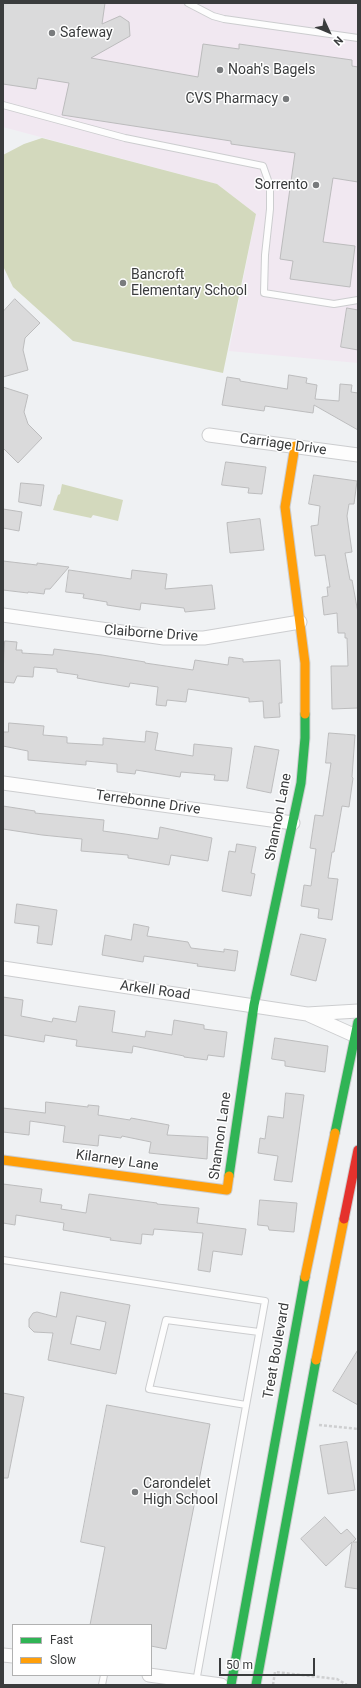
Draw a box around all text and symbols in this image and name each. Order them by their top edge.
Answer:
north arrow [309,12,349,52]
place label: Safeway [60,25,113,41]
marker: Safeway [47,28,57,38]
text: N [331,33,345,48]
place label: Noah's Bagels [228,62,315,78]
marker: Noah's Bagels [215,65,225,75]
place label: CVS Pharmacy [185,91,278,107]
marker: CVS Pharmacy [281,94,291,104]
place label: Sorrento [255,177,308,193]
marker: Sorrento [311,180,321,190]
place label: Bancroft Elementary School [131,267,247,300]
marker: Bancroft Elementary School [118,278,128,288]
street label: Carriage Drive [239,431,327,459]
street label: Claiborne Drive [103,622,199,646]
street label: Shannon Lane [262,772,296,862]
street label: Terrebonne Drive [95,787,201,819]
street label: Arkell Road [119,978,191,1004]
street label: Shannon Lane [207,1091,235,1181]
street label: Kilarney Lane [75,1147,159,1175]
street label: Treat Boulevard [260,1302,294,1400]
place label: Carondelet High School [143,1476,218,1508]
marker: Carondelet High School [130,1487,140,1497]
legend [12,1624,152,1676]
text: Fast [50,1633,73,1647]
scale bar [221,1650,317,1676]
text: Slow [50,1653,76,1667]
text: 50 m [226,1658,253,1672]

